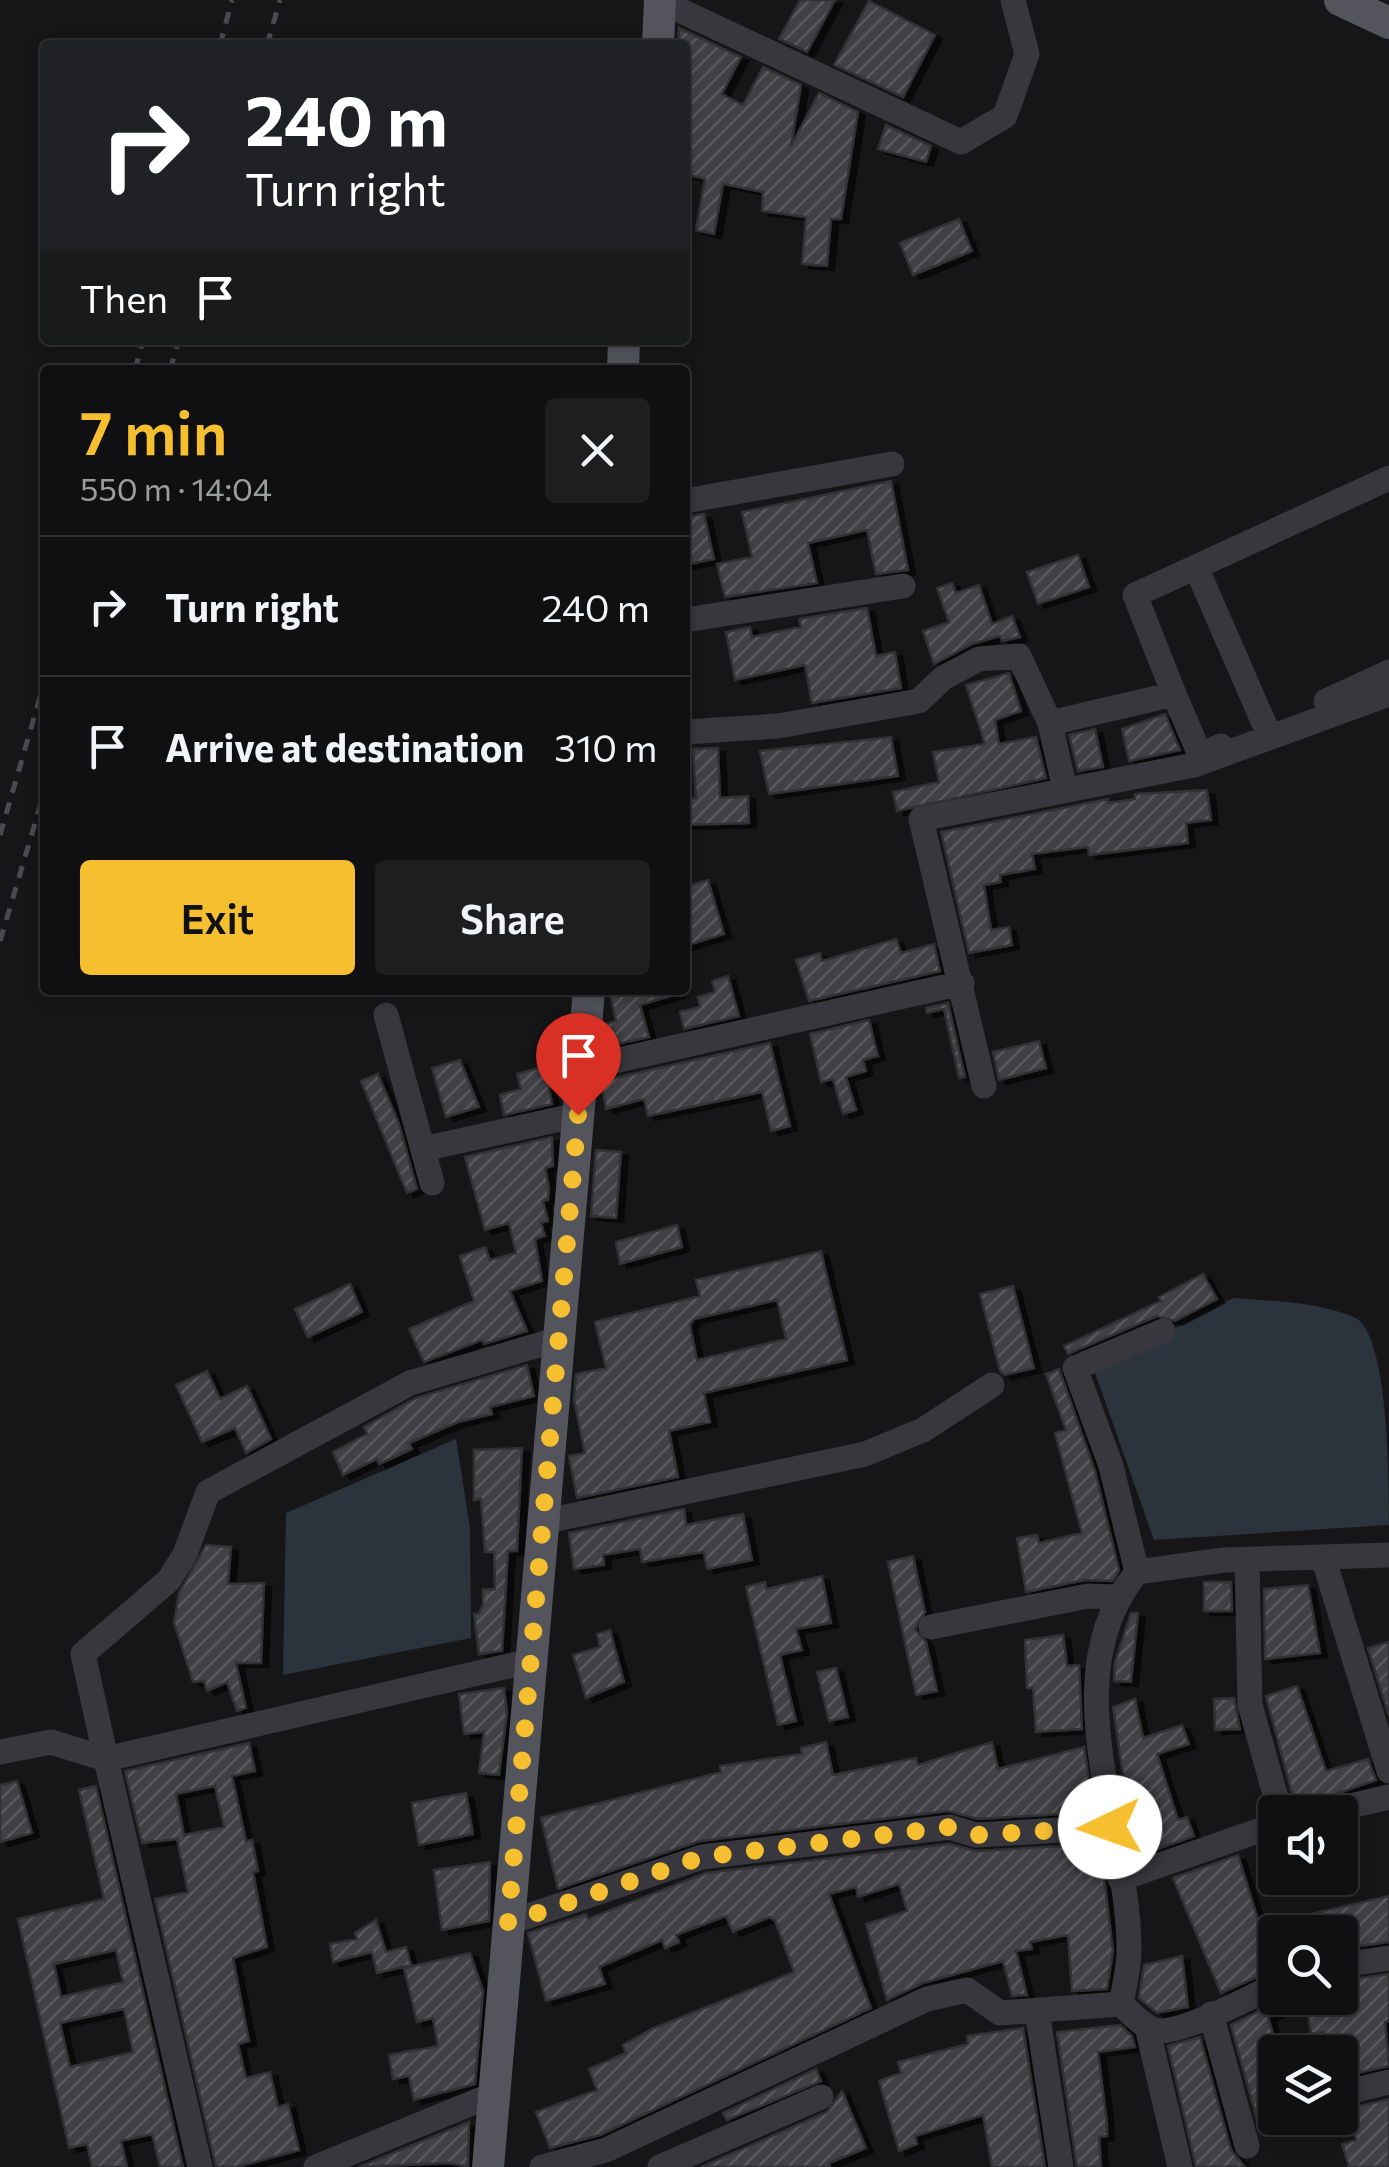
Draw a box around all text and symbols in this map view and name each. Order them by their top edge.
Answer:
text: 240 m [245,75,448,160]
icon: right [80,80,210,210]
text: Turn right [245,160,446,215]
icon: arrive [188,270,243,325]
text: Then [80,274,168,321]
text: 7 min [80,394,227,467]
button: close [545,398,650,503]
text: 550 m · 14:04 [80,468,272,508]
icon: right [80,579,135,634]
text: Turn right [165,583,339,630]
text: 240 m [542,583,650,630]
icon: arrive [80,719,135,774]
text: Arrive at destination [165,723,524,770]
text: 310 m [554,723,658,770]
button: Exit [80,860,355,975]
button: Share [375,860,650,975]
pin [536,1013,621,1116]
icon: arrive [551,1028,606,1083]
position arrow [1058,1775,1162,1879]
map controls [1258,1795,1358,2135]
button: sound [1258,1795,1358,1895]
button: search [1258,1915,1358,2015]
button: layers [1258,2035,1358,2135]

